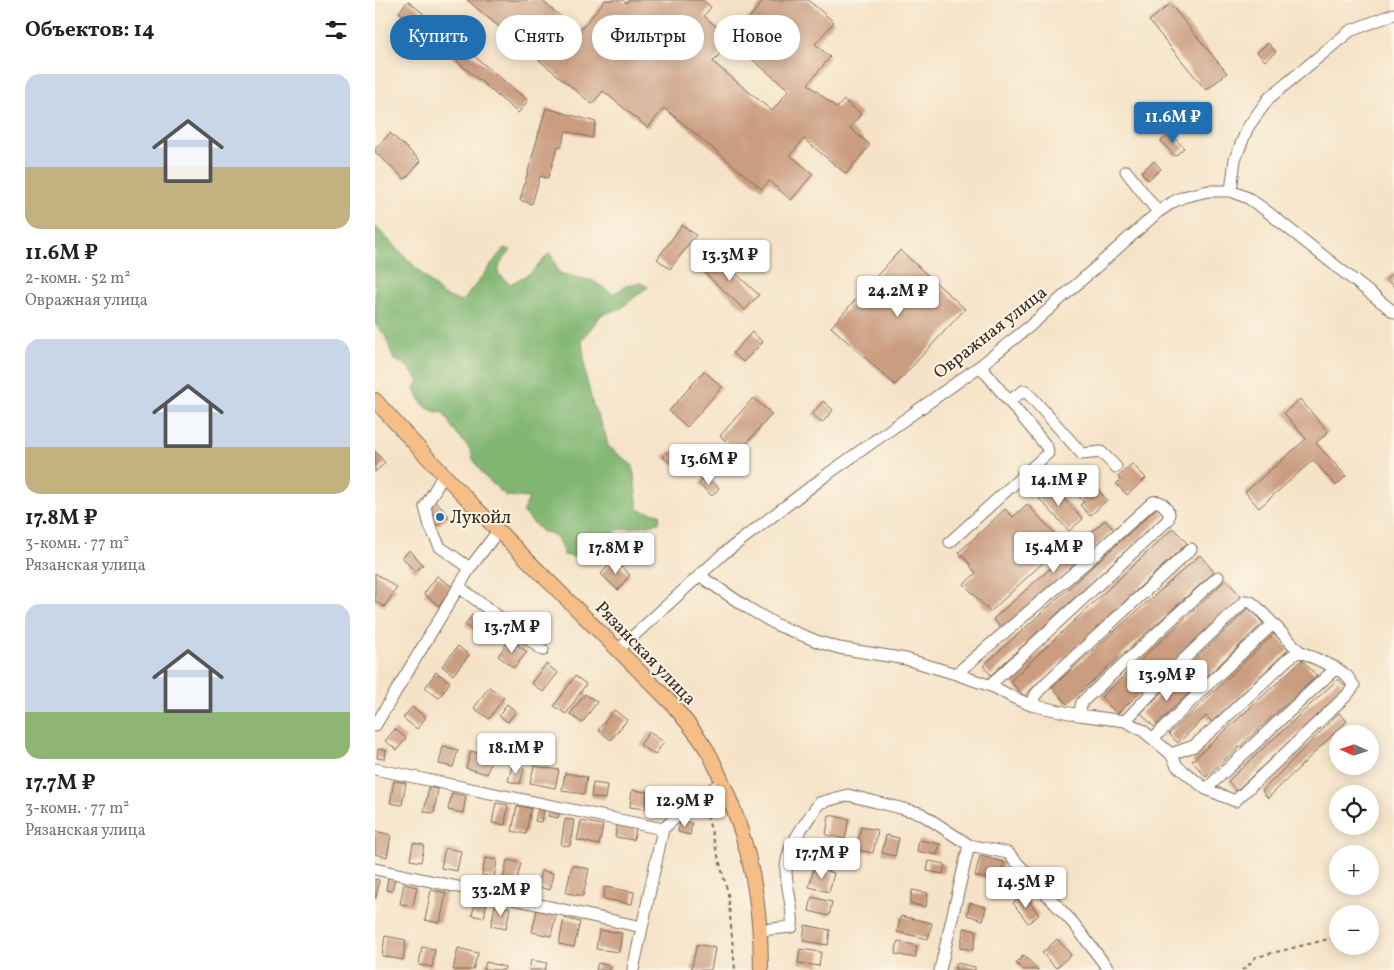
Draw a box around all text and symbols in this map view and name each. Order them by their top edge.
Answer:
chip: Купить [390,15,486,60]
chip: Снять [496,15,582,60]
chip: Фильтры [592,15,704,60]
chip: Новое [714,15,800,60]
text: Объектов: 14 [25,16,155,45]
icon: filters [322,16,350,44]
pin: 11.6M ₽ [1127,102,1219,144]
icon: home [143,106,233,196]
text: 11.6M ₽ [1145,107,1201,129]
text: 11.6M ₽ [25,239,98,268]
pin: 13.3M ₽ [684,240,776,282]
text: 13.3M ₽ [702,245,758,267]
text: 2-комн. · 52 m² [25,268,130,290]
pin: 24.2M ₽ [852,276,944,318]
text: 24.2M ₽ [868,281,928,303]
street label: Овражная улица [929,281,1053,386]
text: Овражная улица [25,290,148,312]
icon: home [143,371,233,461]
pin: 13.6M ₽ [663,444,755,486]
text: 13.6M ₽ [680,449,738,471]
pin: 14.1M ₽ [1013,464,1105,507]
text: 14.1M ₽ [1031,470,1087,492]
text: 17.8M ₽ [25,504,98,533]
place label: Лукойл [450,506,511,531]
marker: Лукойл [434,511,446,523]
pin: 17.8M ₽ [570,532,662,575]
pin: 15.4M ₽ [1008,532,1100,574]
text: 3-комн. · 77 m² [25,533,129,555]
text: 15.4M ₽ [1025,537,1083,559]
text: 17.8M ₽ [588,538,644,560]
text: Рязанская улица [25,555,146,577]
street label: Рязанская улица [589,597,701,712]
pin: 13.7M ₽ [466,612,558,654]
text: 13.7M ₽ [484,617,540,639]
icon: home [143,636,233,726]
pin: 13.9M ₽ [1121,660,1213,702]
text: 13.9M ₽ [1138,665,1196,687]
north arrow [1329,725,1379,775]
map controls [1329,725,1379,955]
pin: 18.1M ₽ [470,732,562,775]
text: 18.1M ₽ [488,738,544,760]
text: 17.7M ₽ [25,769,96,798]
button: locate [1329,785,1379,835]
pin: 12.9M ₽ [639,786,731,828]
text: 12.9M ₽ [656,791,714,813]
text: 3-комн. · 77 m² [25,798,129,820]
text: Рязанская улица [25,820,146,842]
pin: 17.7M ₽ [776,838,868,880]
text: 17.7M ₽ [795,843,849,865]
button: + [1329,845,1379,895]
pin: 14.5M ₽ [980,866,1072,909]
text: 14.5M ₽ [997,872,1055,894]
pin: 33.2M ₽ [455,874,547,917]
text: 33.2M ₽ [472,880,530,902]
button: − [1329,905,1379,955]

